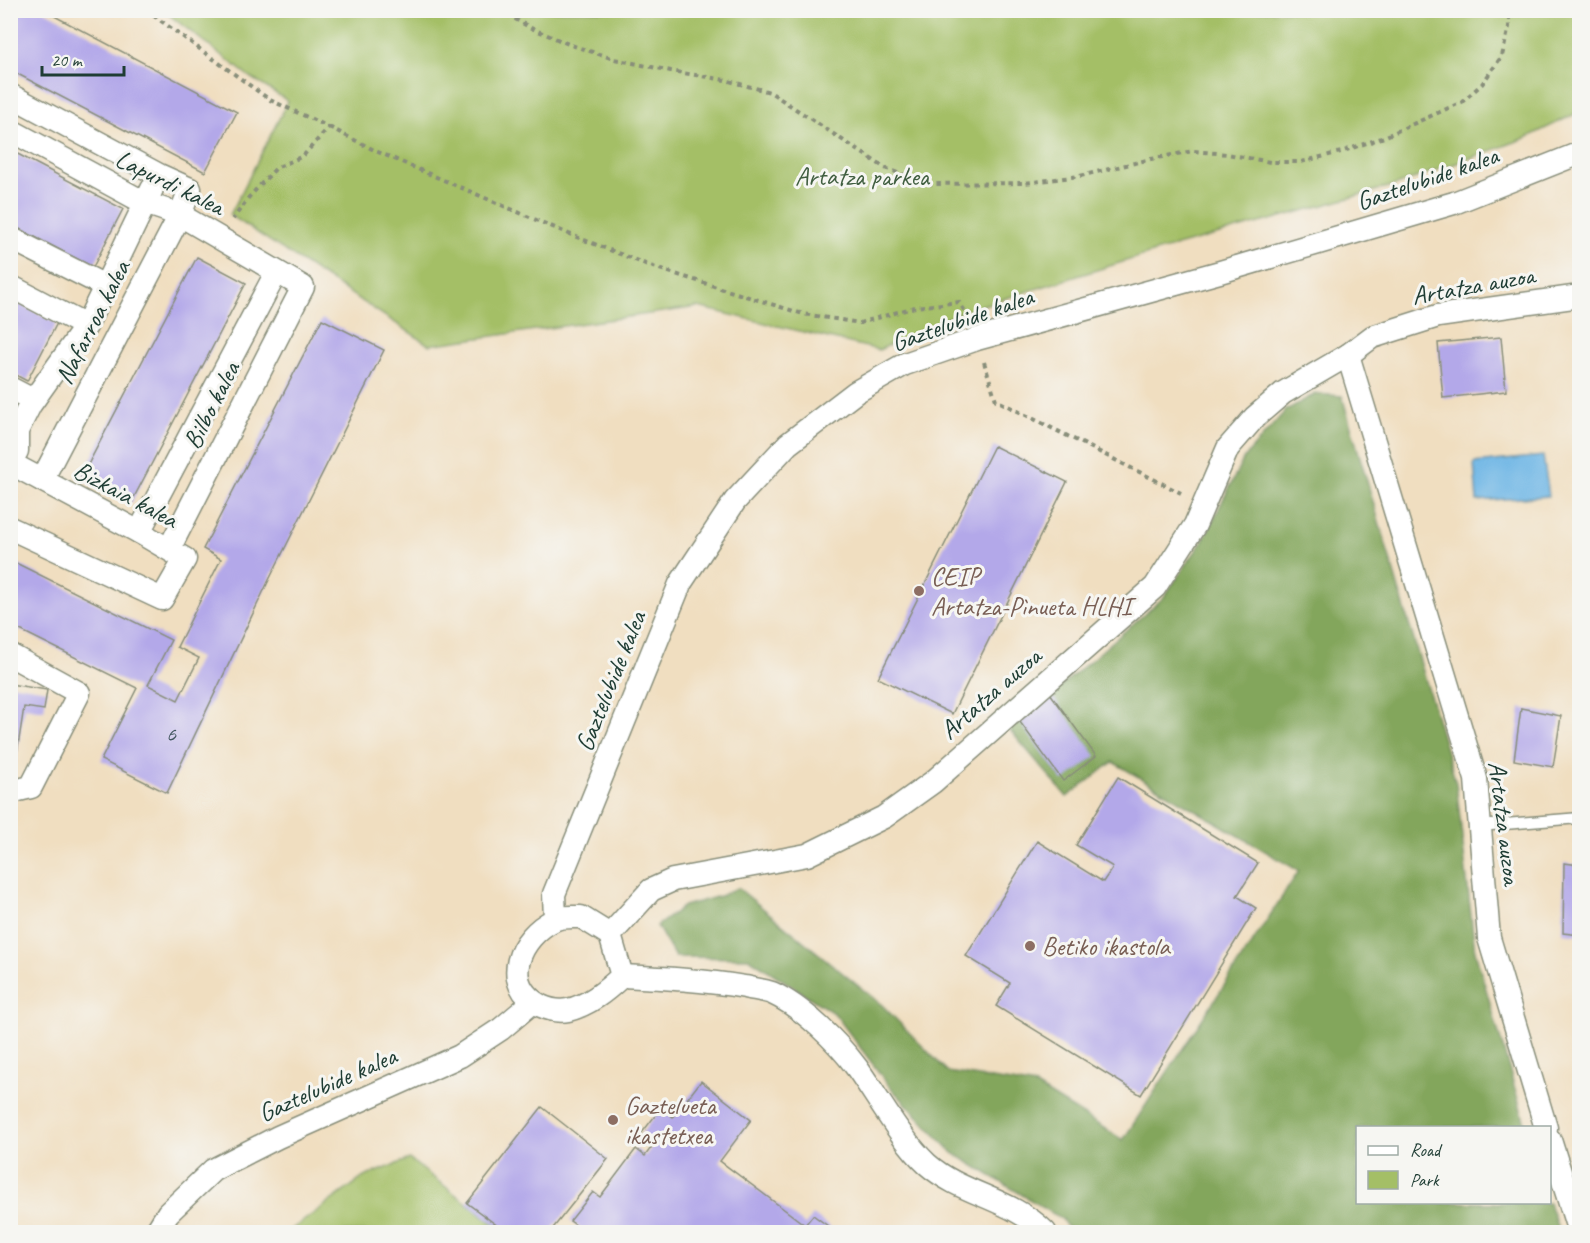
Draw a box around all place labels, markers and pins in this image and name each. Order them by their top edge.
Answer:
place label: CEIP Artatza-Pìnueta HLHI [931,560,1137,623]
marker: CEIP Artatza-Pìnueta HLHI [912,584,926,598]
place label: Betiko ikastola [1042,930,1171,963]
marker: Betiko ikastola [1023,939,1037,953]
place label: Gaztelueta ikastetxea [625,1089,717,1152]
marker: Gaztelueta ikastetxea [606,1113,620,1127]

